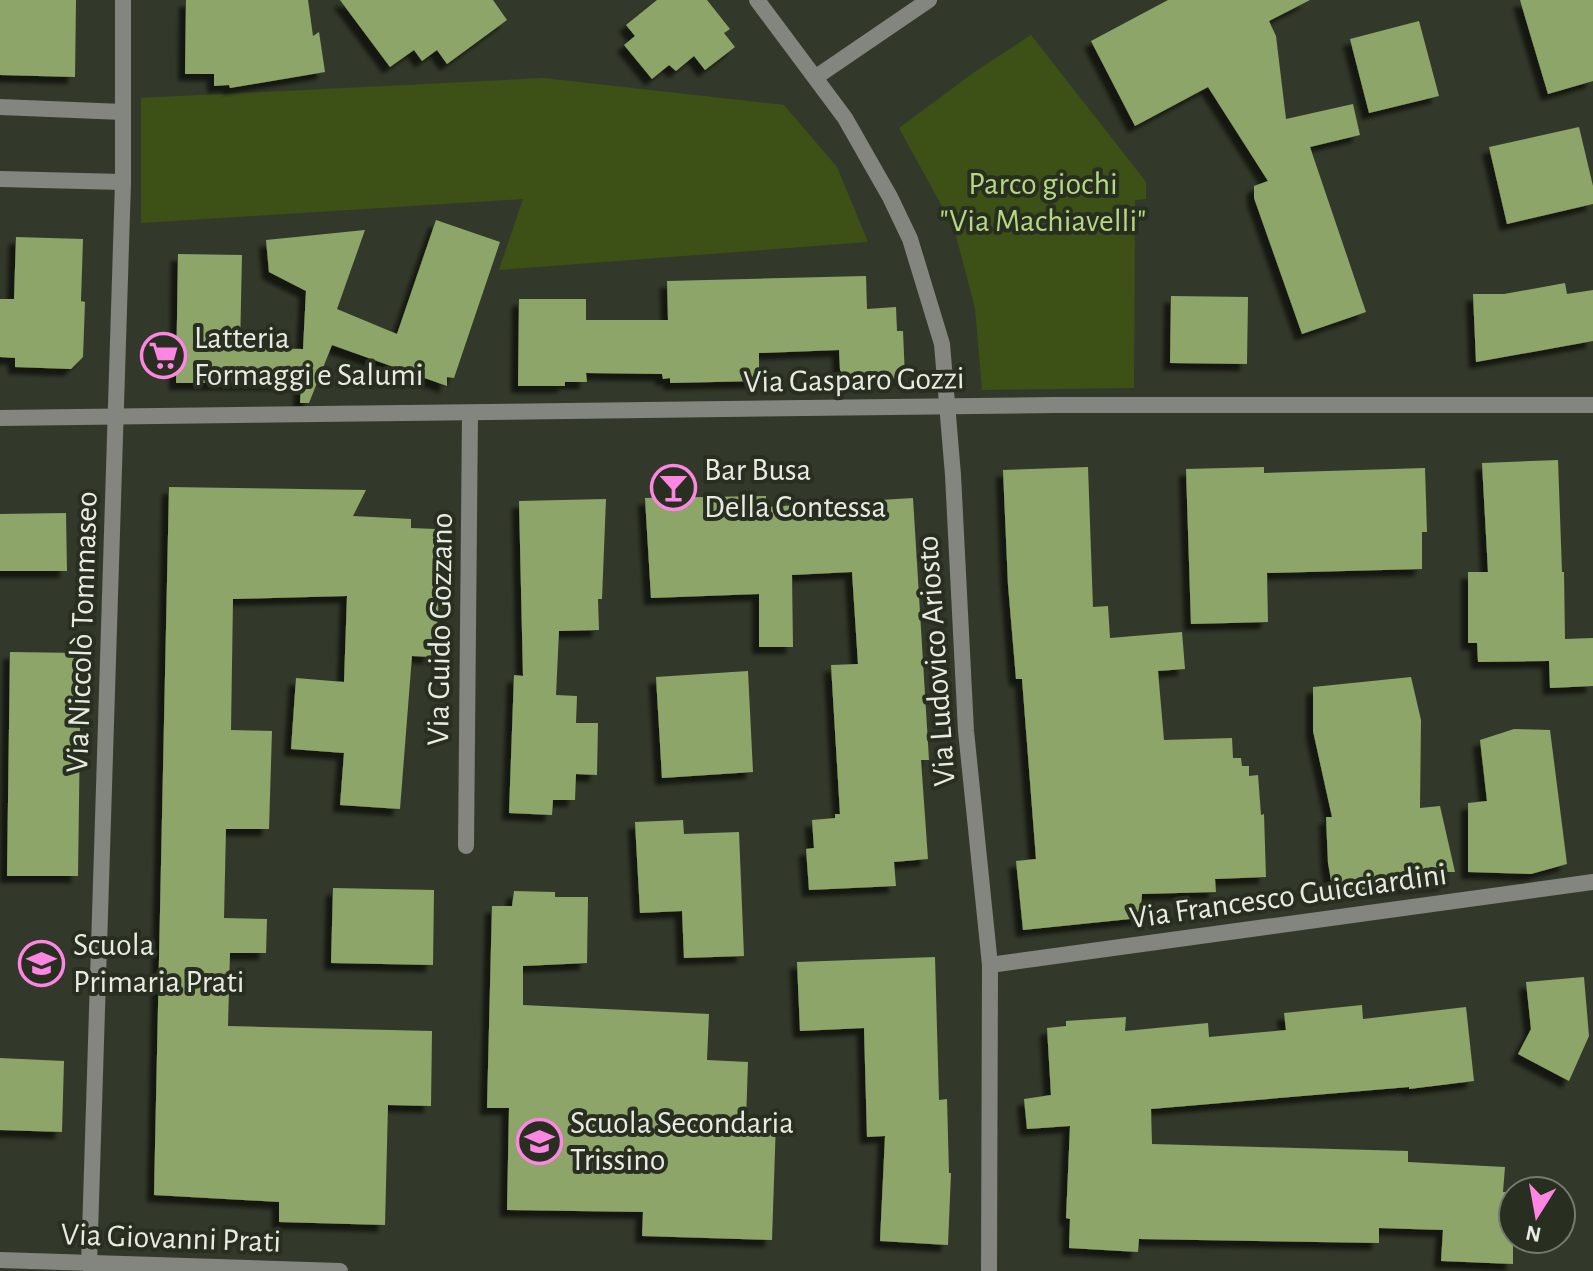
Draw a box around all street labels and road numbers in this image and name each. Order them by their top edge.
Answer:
street label: Via Gasparo Gozzi [743,362,965,398]
street label: Via Niccolò Tommaseo [61,491,103,773]
street label: Via Guido Gozzano [422,512,458,746]
street label: Via Ludovico Ariosto [911,535,961,787]
street label: Via Francesco Guicciardini [1127,858,1449,934]
street label: Via Giovanni Prati [60,1218,282,1258]

